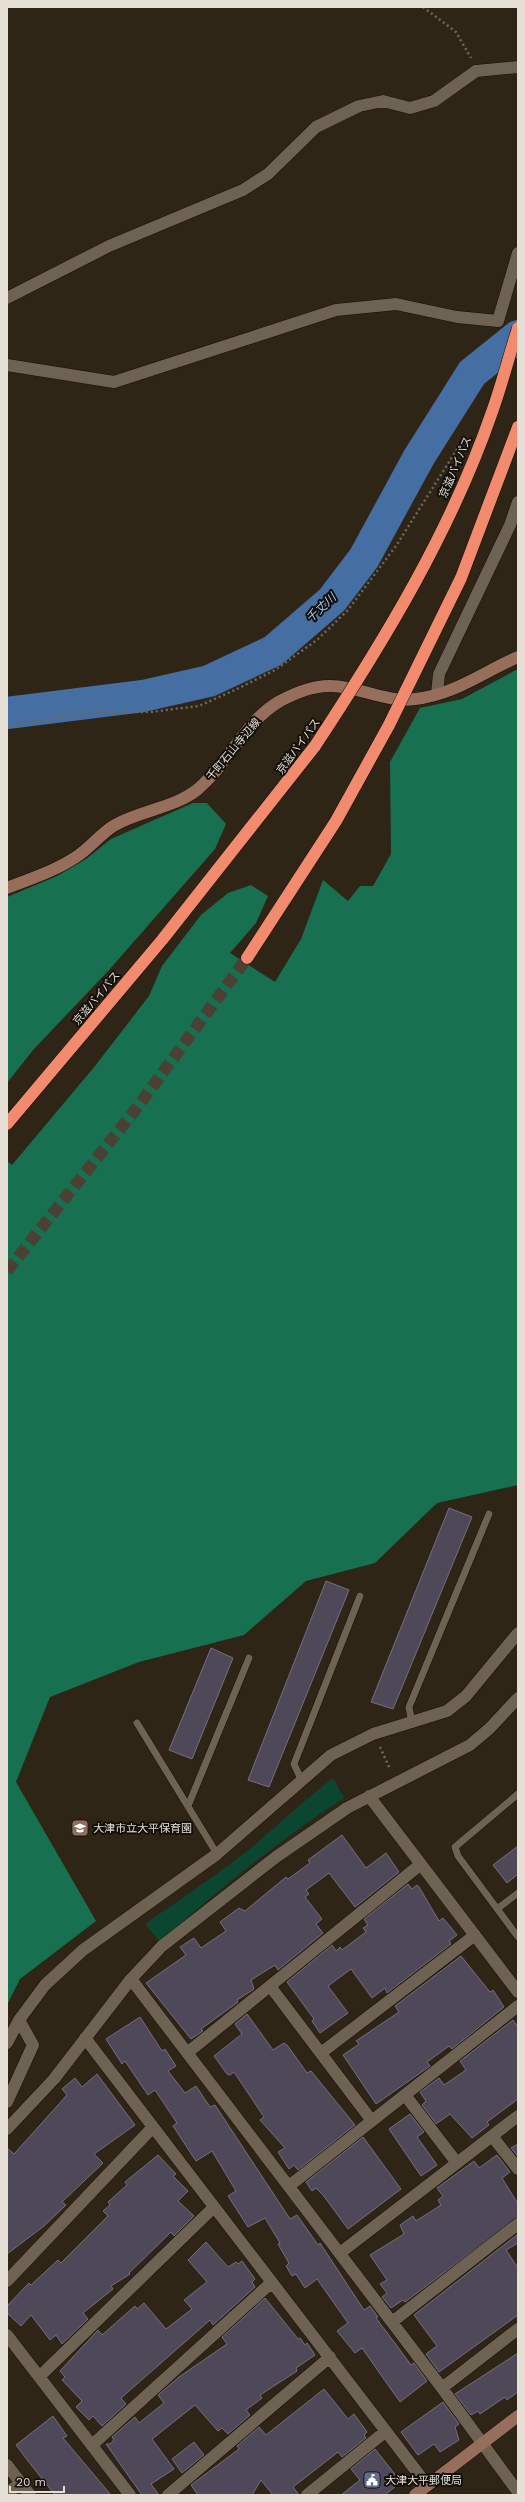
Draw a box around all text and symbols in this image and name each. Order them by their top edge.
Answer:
street label: 京滋バイパス [437,434,474,500]
water label: 千丈川 [303,589,340,625]
street label: 千町石山寺辺線 [204,716,263,783]
street label: 京滋バイパス [274,716,323,777]
street label: 京滋バイパス [70,969,123,1028]
school or university icon: 大津市立大平保育園 [70,1818,90,1838]
place label: 大津市立大平保育園 [93,1822,192,1835]
scale bar [10,2468,64,2494]
public building icon: 大津大平郵便局 [362,2470,382,2490]
place label: 大津大平郵便局 [385,2474,462,2487]
text: 20 m [16,2475,46,2489]

